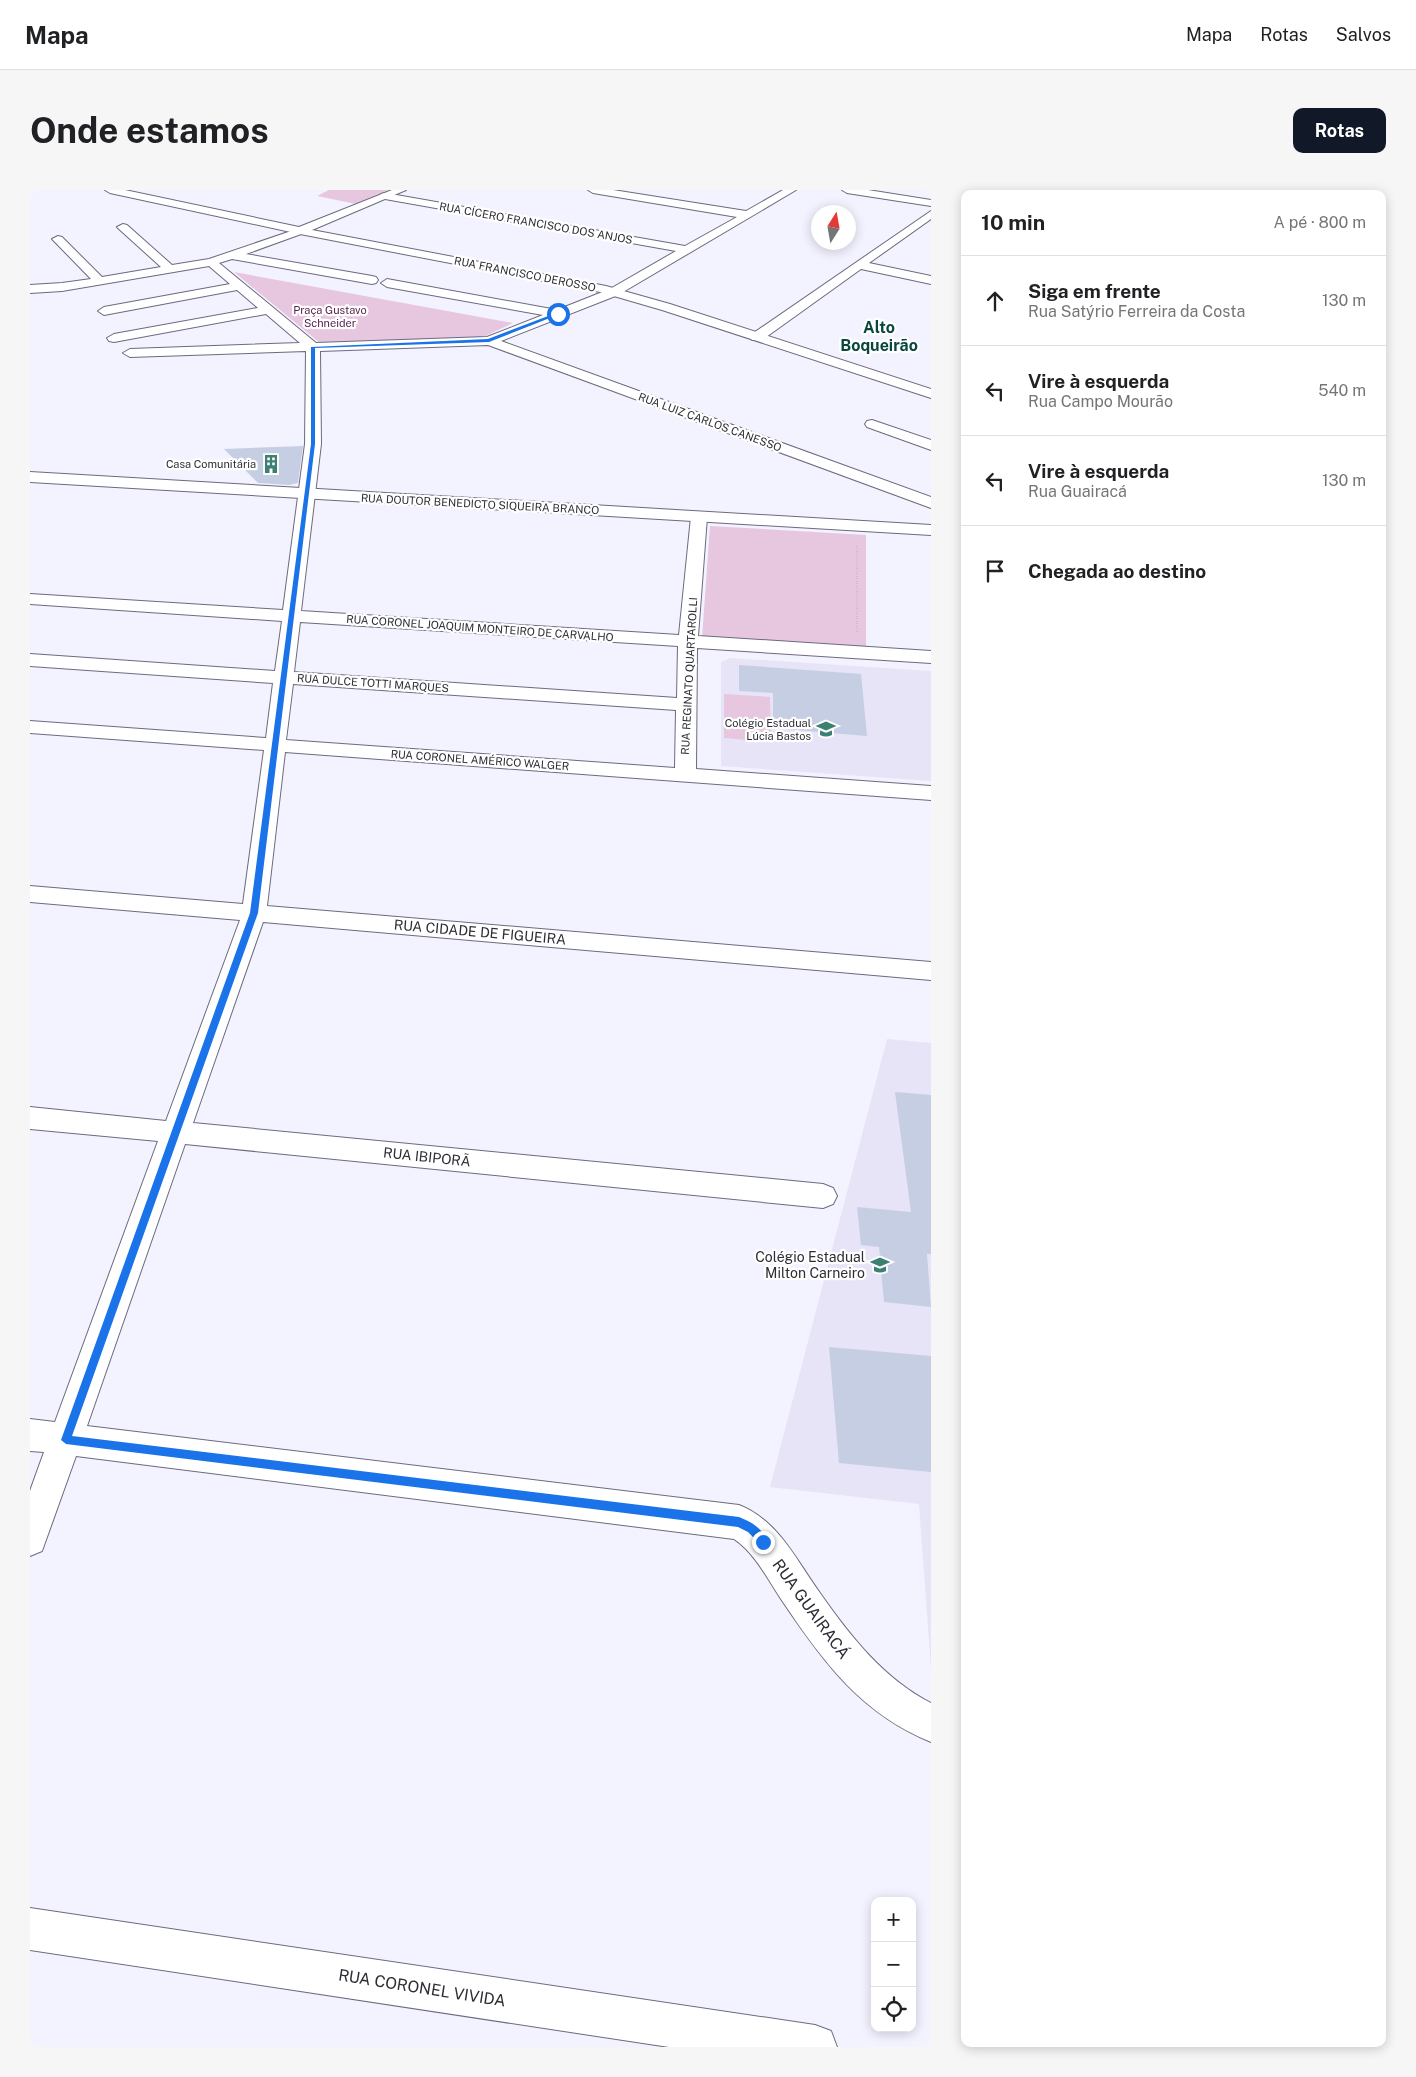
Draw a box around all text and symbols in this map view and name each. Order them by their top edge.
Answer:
text: Mapa [25,21,89,49]
text: Mapa [1186,24,1232,45]
text: Rotas [1260,24,1308,45]
text: Salvos [1336,24,1391,45]
button: Rotas [1293,108,1386,153]
text: Onde estamos [30,110,269,151]
street label: RUA CÍCERO FRANCISCO DOS ANJOS [438,199,634,246]
north arrow [811,205,856,250]
text: 10 min [981,210,1045,235]
text: A pé · 800 m [1273,213,1366,232]
street label: RUA FRANCISCO DEROSSO [453,254,597,294]
text: Siga em frente [1028,280,1161,302]
icon: ahead [981,287,1009,315]
text: 130 m [1322,291,1366,310]
text: Rua Satýrio Ferreira da Costa [1028,302,1245,321]
route start [547,303,570,326]
park label: Praça Gustavo Schneider [293,304,367,329]
district label: Alto Boqueirão [840,318,918,355]
text: Vire à esquerda [1028,370,1169,392]
icon: left [981,377,1009,405]
text: 540 m [1318,381,1366,400]
street label: RUA LUIZ CARLOS CANESSO [637,390,783,454]
text: Rua Campo Mourão [1028,392,1173,411]
building icon: Casa Comunitária [260,453,282,475]
place label: Casa Comunitária [166,458,256,470]
text: Vire à esquerda [1028,460,1169,482]
icon: left [981,467,1009,495]
text: 130 m [1322,471,1366,490]
text: Rua Guairacá [1028,482,1127,501]
street label: RUA DOUTOR BENEDICTO SIQUEIRA BRANCO [361,492,599,516]
icon: arrive [981,557,1009,585]
text: Chegada ao destino [1028,560,1206,582]
street label: RUA REGINATO QUARTAROLLI [679,597,699,755]
street label: RUA CORONEL JOAQUIM MONTEIRO DE CARVALHO [346,613,614,643]
street label: RUA DULCE TOTTI MARQUES [297,672,449,694]
place label: Colégio Estadual Lúcia Bastos [725,717,811,742]
school or university icon: Colégio Estadual Lúcia Bastos [815,718,837,740]
street label: RUA CORONEL AMÉRICO WALGER [390,747,570,772]
street label: RUA CIDADE DE FIGUEIRA [393,916,567,948]
street label: RUA IBIPORÃ [382,1143,472,1170]
place label: Colégio Estadual Milton Carneiro [755,1249,865,1281]
school or university icon: Colégio Estadual Milton Carneiro [869,1254,891,1276]
route end [752,1531,775,1554]
street label: RUA GUAIRACÁ [768,1555,854,1663]
map controls [871,1897,916,2032]
button: + [871,1897,916,1942]
button: − [871,1942,916,1987]
street label: RUA CORONEL VIVIDA [337,1965,507,2011]
button: locate [871,1987,916,2032]

